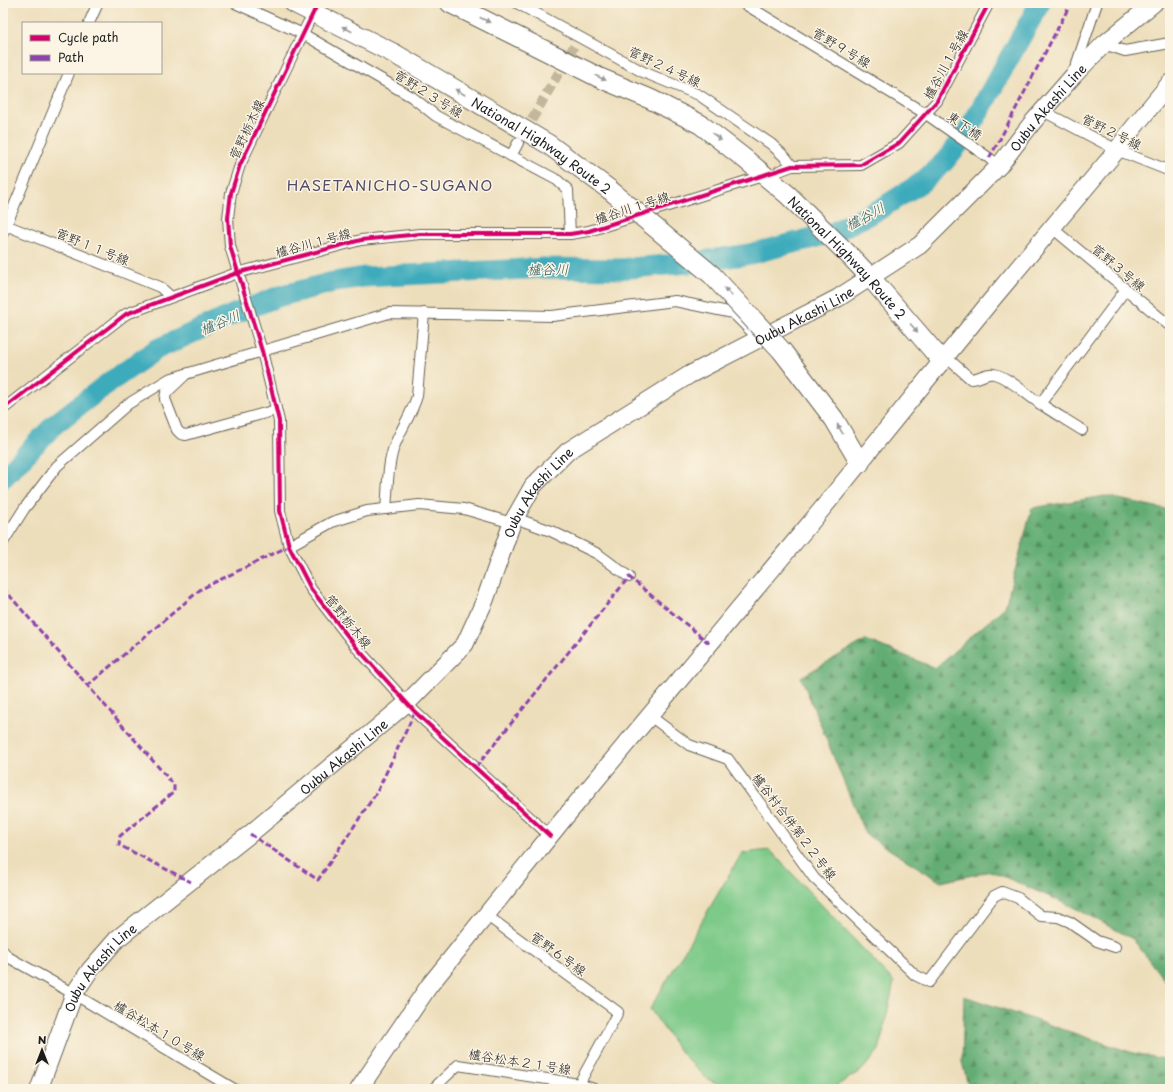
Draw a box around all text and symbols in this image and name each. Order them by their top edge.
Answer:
one-way arrow [479,17,491,24]
legend [22,22,162,74]
street label: 菅野９号線 [809,22,876,72]
street label: 櫨谷川１号線 [918,24,973,103]
one-way arrow [341,26,352,32]
text: Cycle path [58,28,119,46]
street label: 菅野２４号線 [626,41,705,92]
text: Path [58,48,84,66]
street label: Oubu Akashi Line [1004,59,1090,155]
street label: 菅野２３号線 [391,64,468,122]
one-way arrow [596,75,607,81]
one-way arrow [454,88,466,95]
street label: National Highway Route 2 [469,92,616,198]
street label: 菅野栃木線 [224,95,269,162]
street label: 東下橋 [944,106,986,144]
street label: 菅野２号線 [1079,108,1146,154]
one-way arrow [711,133,722,141]
district label: HASETANICHO-SUGANO [287,173,493,196]
street label: 櫨谷川１号線 [592,186,673,228]
street label: National Highway Route 2 [784,191,911,323]
water label: 櫨谷川 [842,197,888,235]
street label: 櫨谷川１号線 [273,222,354,261]
street label: 菅野１１号線 [53,223,134,270]
street label: 菅野３号線 [1088,239,1151,296]
water label: 櫨谷川 [527,258,569,280]
street label: Oubu Akashi Line [751,281,857,349]
one-way arrow [724,287,733,296]
water label: 櫨谷川 [197,304,243,340]
one-way arrow [910,323,919,333]
one-way arrow [837,423,844,435]
street label: Oubu Akashi Line [498,442,577,540]
street label: 菅野栃木線 [321,590,377,653]
street label: Oubu Akashi Line [295,714,391,799]
street label: 櫨谷村合併第２２号線 [748,768,842,884]
street label: Oubu Akashi Line [59,918,140,1014]
street label: 菅野６号線 [527,926,592,980]
street label: 櫨谷松本１０号線 [111,995,210,1065]
north arrow [22,1030,62,1070]
text: N [38,1031,47,1048]
street label: 櫨谷松本２１号線 [467,1043,574,1079]

